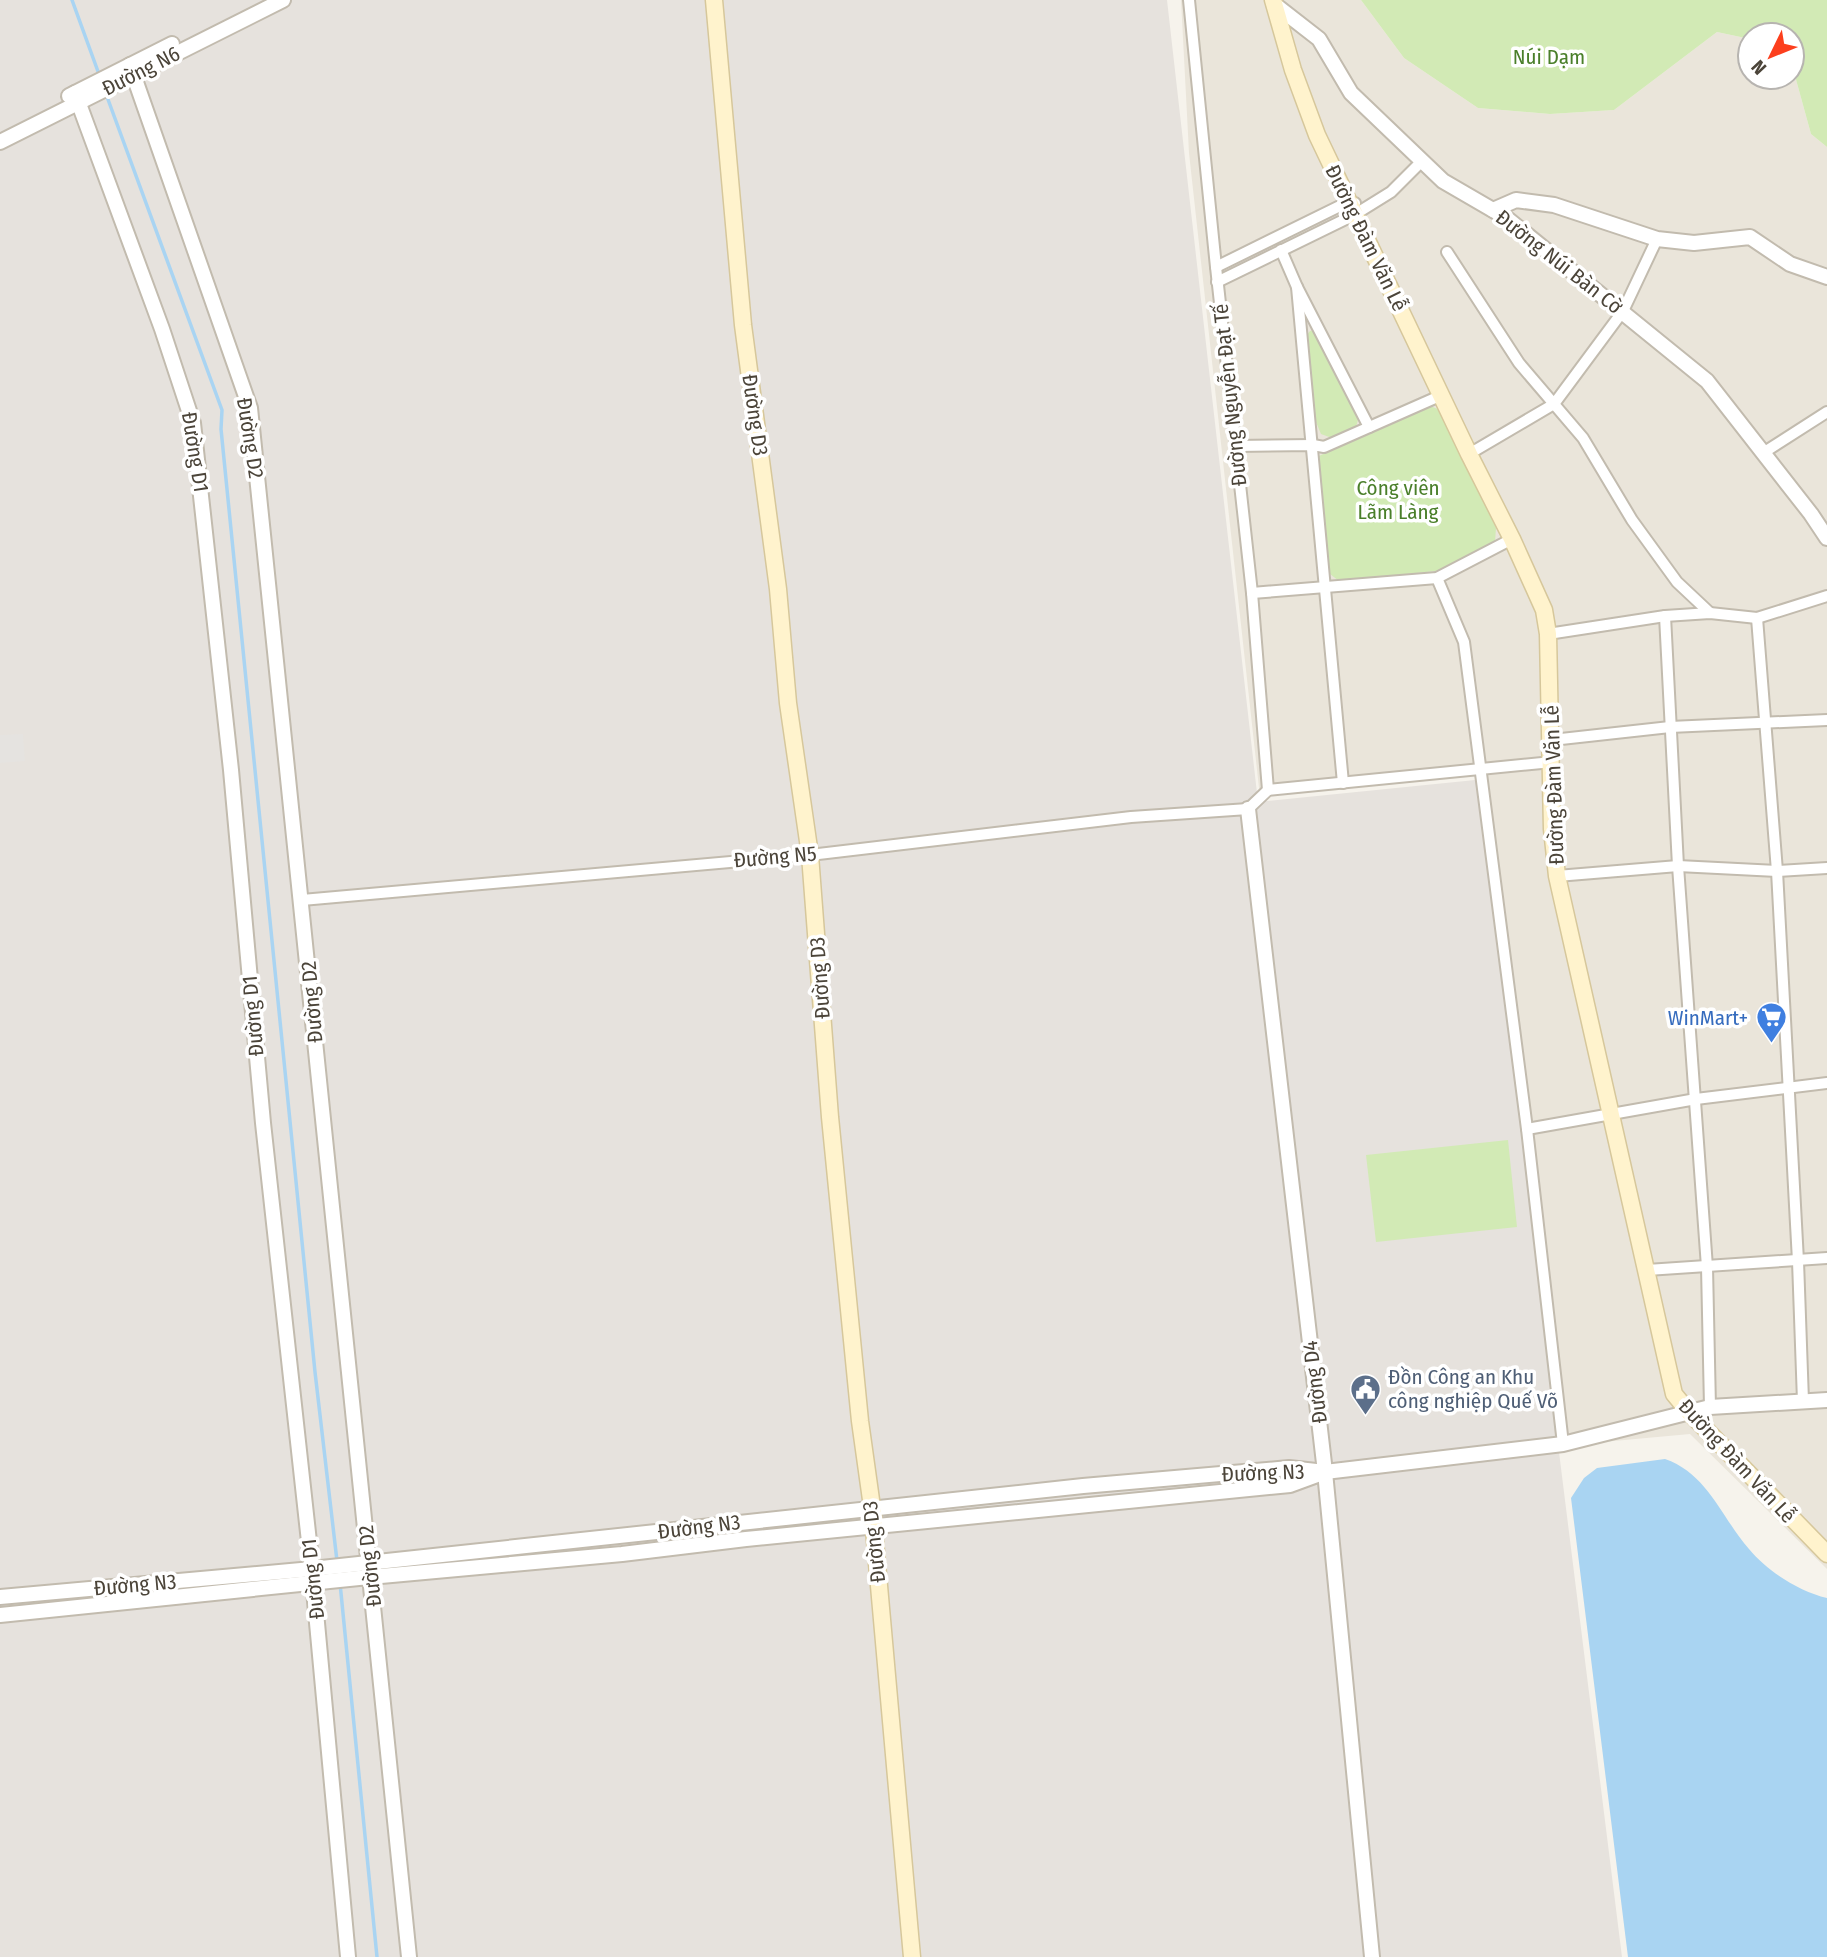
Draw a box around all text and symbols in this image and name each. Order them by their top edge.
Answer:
north arrow [1736,21,1806,91]
street label: Đường N6 [98,40,184,102]
park label: Núi Dạm [1513,44,1585,70]
text: N [1747,55,1771,79]
street label: Đường Đàm Văn Lễ [1319,160,1413,316]
street label: Đường Núi Bàn Cờ [1490,204,1628,320]
street label: Đường Nguyễn Đạt Tế [1207,302,1253,487]
street label: Đường D3 [736,373,774,457]
street label: Đường D2 [231,396,269,480]
street label: Đường D1 [176,410,214,494]
park label: Công viên Lãm Làng [1356,475,1440,525]
street label: Đường Đàm Văn Lễ [1538,705,1570,865]
street label: Đường N5 [732,840,818,874]
street label: Đường D3 [804,936,836,1020]
street label: Đường D2 [295,960,329,1044]
street label: Đường D1 [237,975,269,1057]
supermarket icon: WinMart+ [1754,1001,1788,1045]
place label: WinMart+ [1668,1005,1748,1031]
street label: Đường D4 [1297,1339,1333,1425]
place label: Đồn Công an Khu công nghiệp Quế Võ [1388,1364,1558,1414]
public building icon: Đồn Công an Khu công nghiệp Quế Võ [1348,1372,1382,1416]
street label: Đường Đàm Văn Lễ [1673,1394,1801,1528]
street label: Đường N3 [1221,1459,1305,1487]
street label: Đường D3 [857,1500,891,1584]
street label: Đường N3 [656,1509,742,1545]
street label: Đường D2 [353,1524,387,1608]
street label: Đường D1 [296,1537,330,1621]
street label: Đường N3 [92,1568,178,1602]

